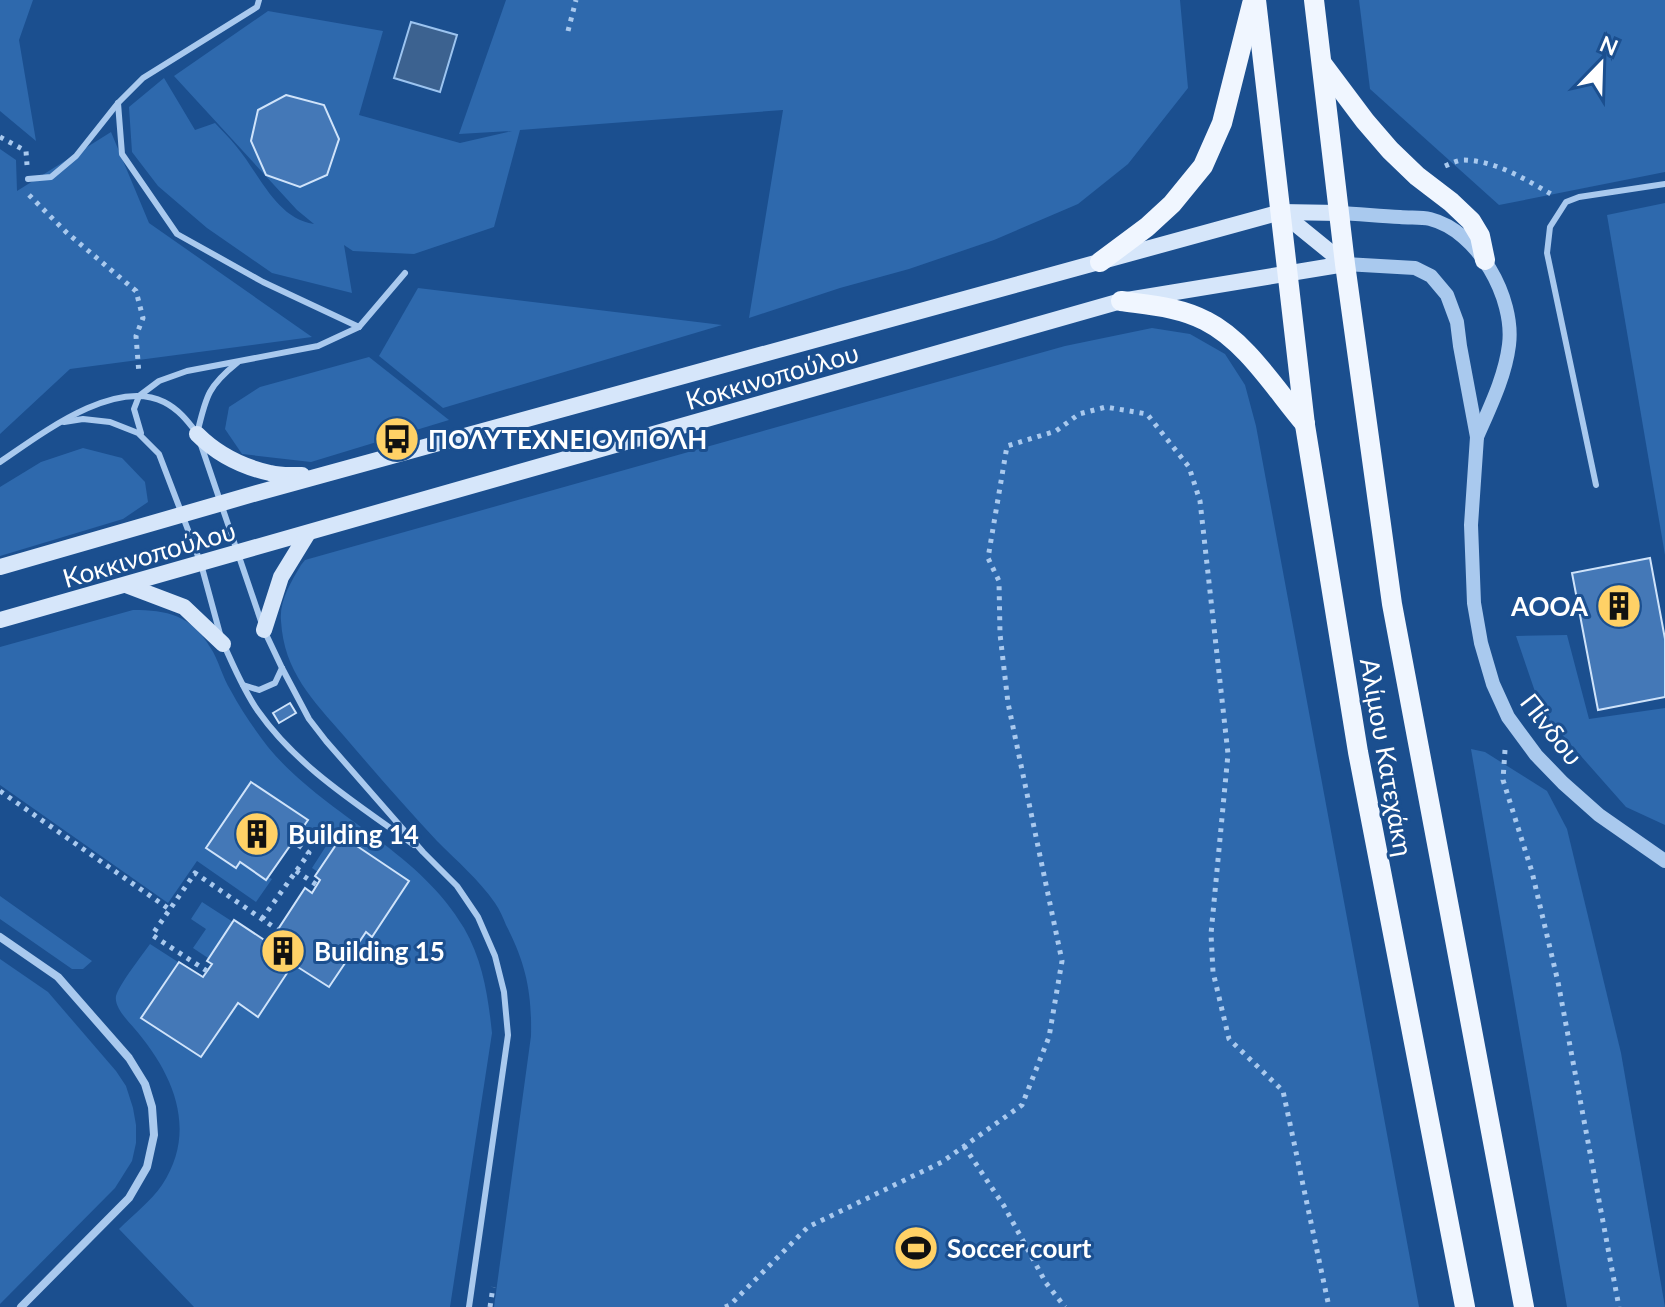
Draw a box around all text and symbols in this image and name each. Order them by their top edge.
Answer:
north arrow [1561,24,1641,104]
text: N [1596,29,1622,61]
street label: Κοκκινοπούλου [682,336,862,416]
bus stop icon: ΠΟΛΥΤΕΧΝΕΙΟΥΠΟΛΗ [373,415,421,463]
place label: ΠΟΛΥΤΕΧΝΕΙΟΥΠΟΛΗ [428,423,707,455]
street label: Κοκκινοπούλου [59,514,239,594]
building icon: ΑΟΟΑ [1595,582,1643,630]
place label: ΑΟΟΑ [1510,590,1589,622]
street label: Αλίμου Κατεχάκη [1354,655,1420,859]
street label: Πίνδου [1514,687,1590,771]
building icon: Building 14 [233,810,281,858]
place label: Building 14 [288,818,419,850]
building icon: Building 15 [259,927,307,975]
place label: Building 15 [314,935,445,967]
sports icon: Soccer court [892,1224,940,1272]
place label: Soccer court [947,1232,1092,1264]

